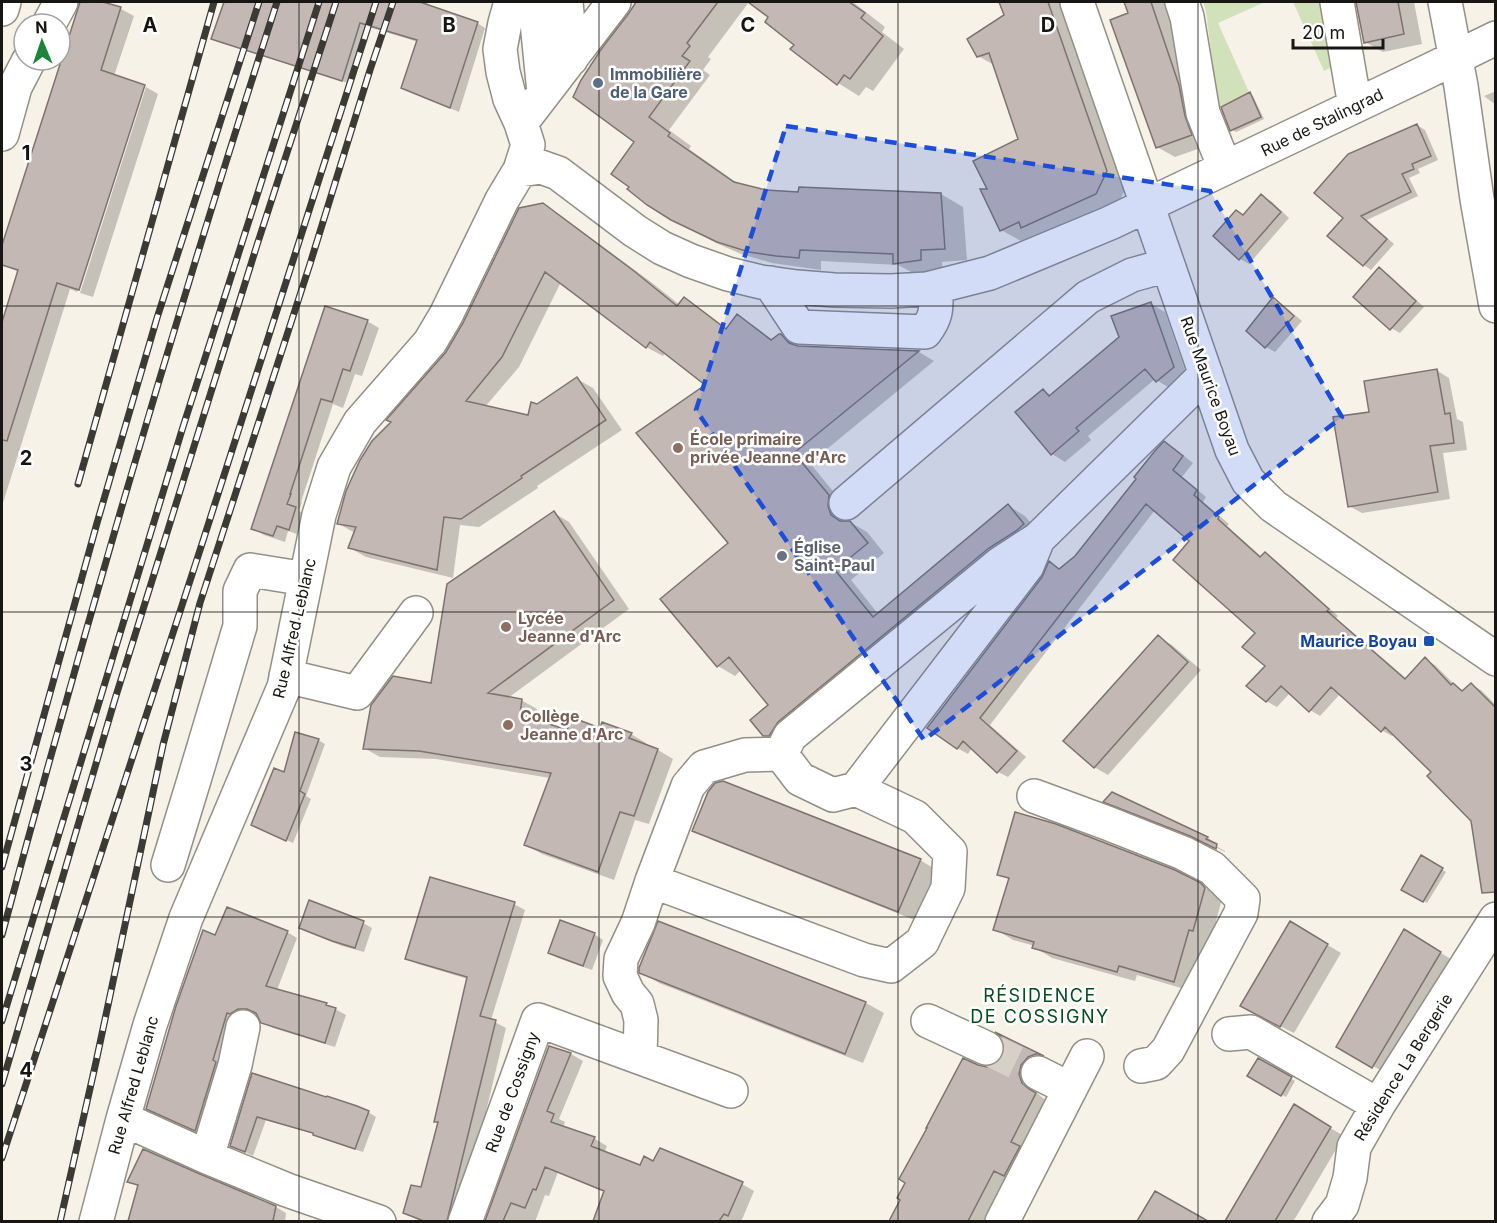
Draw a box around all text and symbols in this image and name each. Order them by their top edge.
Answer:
north arrow [12,12,72,72]
scale bar [1293,12,1383,50]
text: A [143,13,158,37]
text: B [442,13,456,37]
text: C [741,13,755,37]
text: D [1041,13,1055,37]
text: N [35,17,48,37]
text: 20 m [1302,22,1345,43]
place label: Immobilière de la Gare [610,64,702,102]
marker: Immobilière de la Gare [591,76,605,90]
street label: Rue de Stalingrad [1258,84,1386,160]
text: 1 [22,141,30,165]
street label: Rue Maurice Boyau [1177,314,1245,458]
place label: École primaire privée Jeanne d'Arc [690,429,847,467]
marker: École primaire privée Jeanne d'Arc [671,441,685,455]
text: 2 [20,446,32,470]
place label: Église Saint-Paul [794,537,875,575]
marker: Église Saint-Paul [775,549,789,563]
street label: Rue Alfred Leblanc [268,556,320,700]
place label: Lycée Jeanne d'Arc [518,608,621,646]
marker: Lycée Jeanne d'Arc [499,620,513,634]
place label: Maurice Boyau [1300,631,1417,651]
marker: Maurice Boyau [1422,634,1436,648]
place label: Collège Jeanne d'Arc [520,706,623,744]
marker: Collège Jeanne d'Arc [501,718,515,732]
text: 3 [20,752,32,776]
district label: RÉSIDENCE DE COSSIGNY [970,984,1110,1027]
street label: Résidence La Bergerie [1349,990,1457,1144]
street label: Rue Alfred Leblanc [104,1013,162,1157]
street label: Rue de Cossigny [481,1029,543,1155]
text: 4 [19,1058,33,1082]

